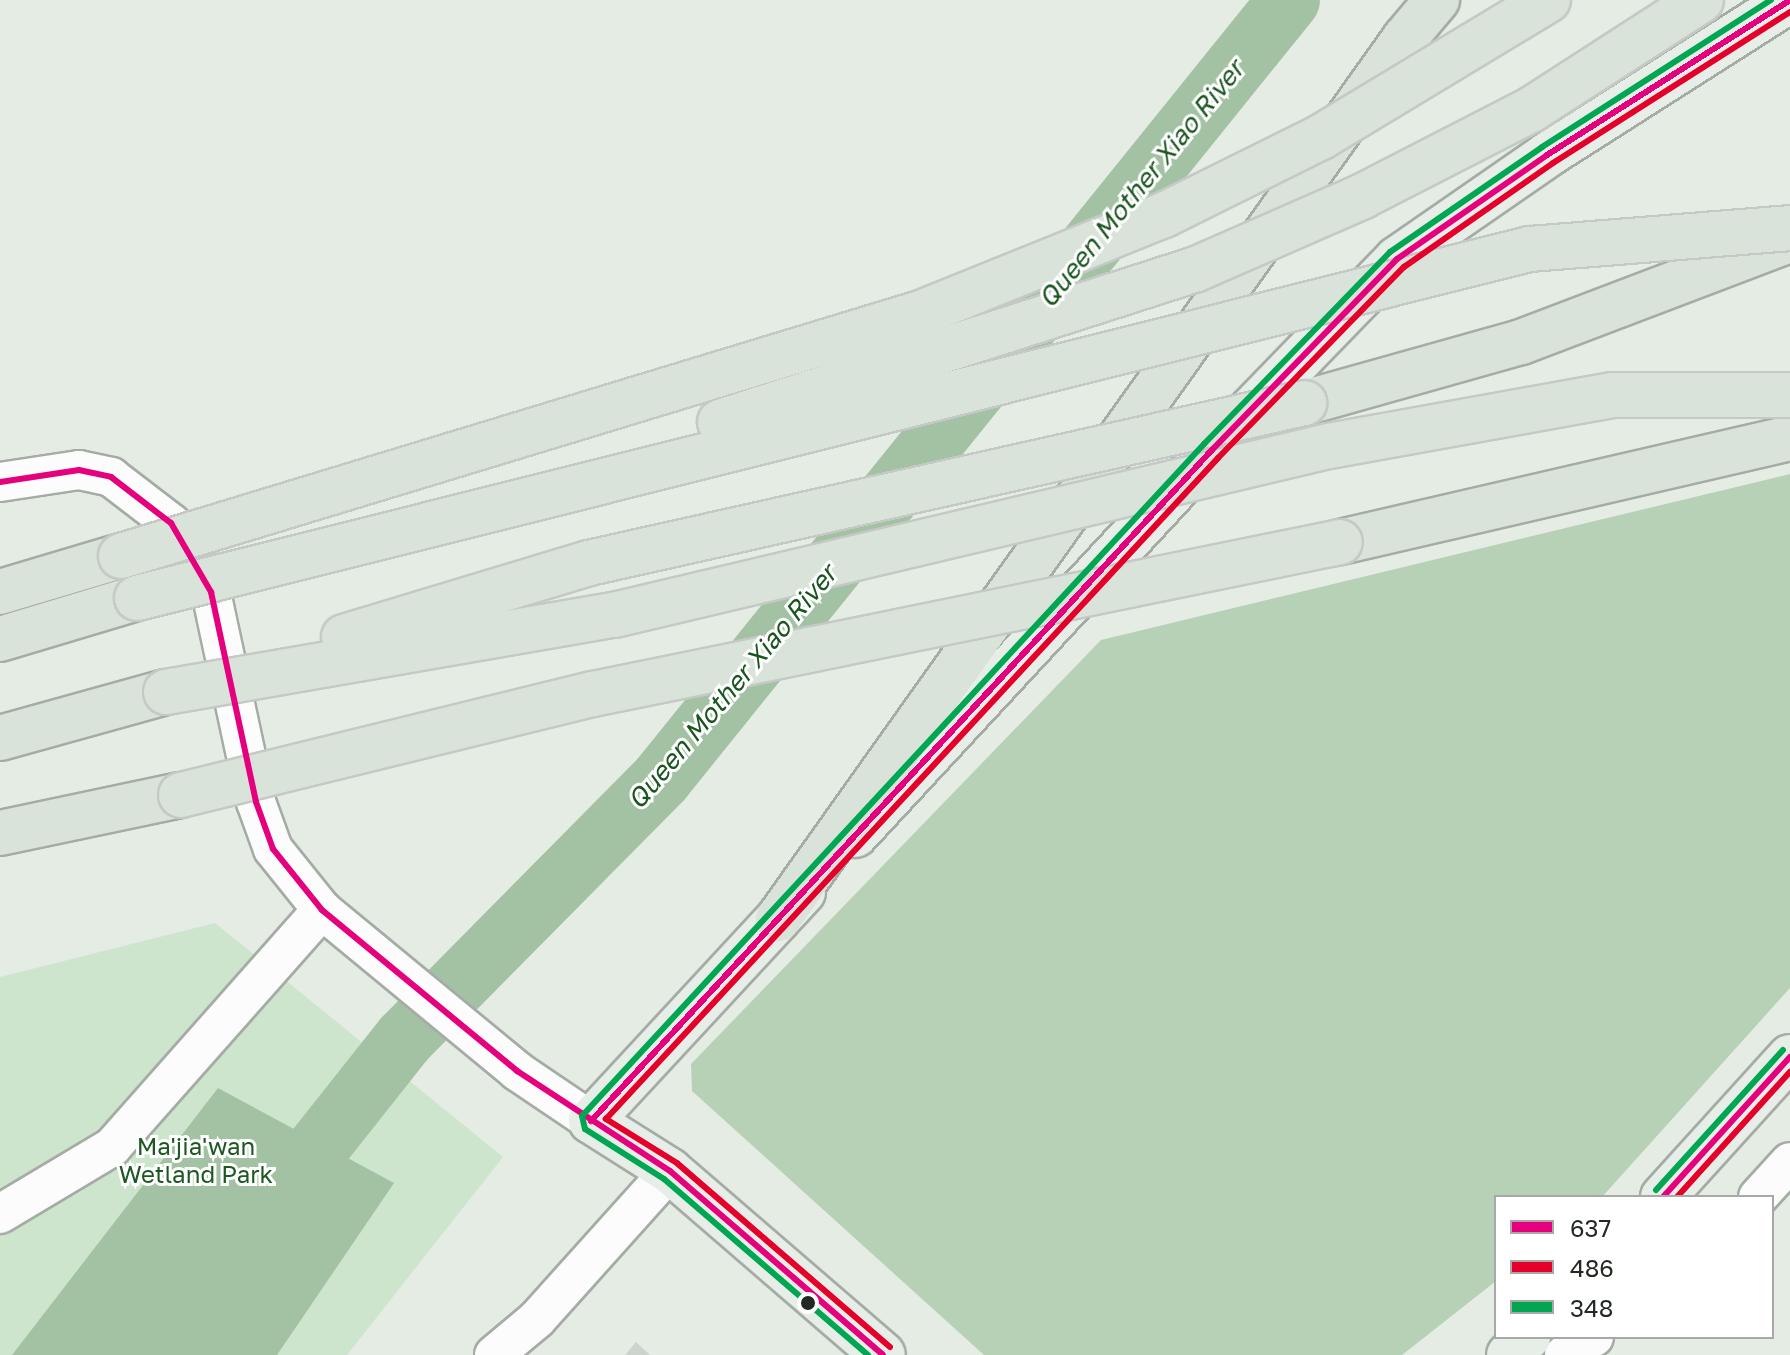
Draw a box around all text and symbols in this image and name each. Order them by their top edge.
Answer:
water label: Queen Mother Xiao River [1032,54,1250,314]
water label: Queen Mother Xiao River [621,559,843,815]
park label: Ma'jia'wan Wetland Park [119,1132,273,1188]
legend [1494,1195,1774,1339]
text: 637 [1570,1213,1611,1242]
text: 486 [1570,1253,1614,1282]
text: 348 [1570,1293,1613,1322]
unlabelled marker [800,1295,816,1311]

